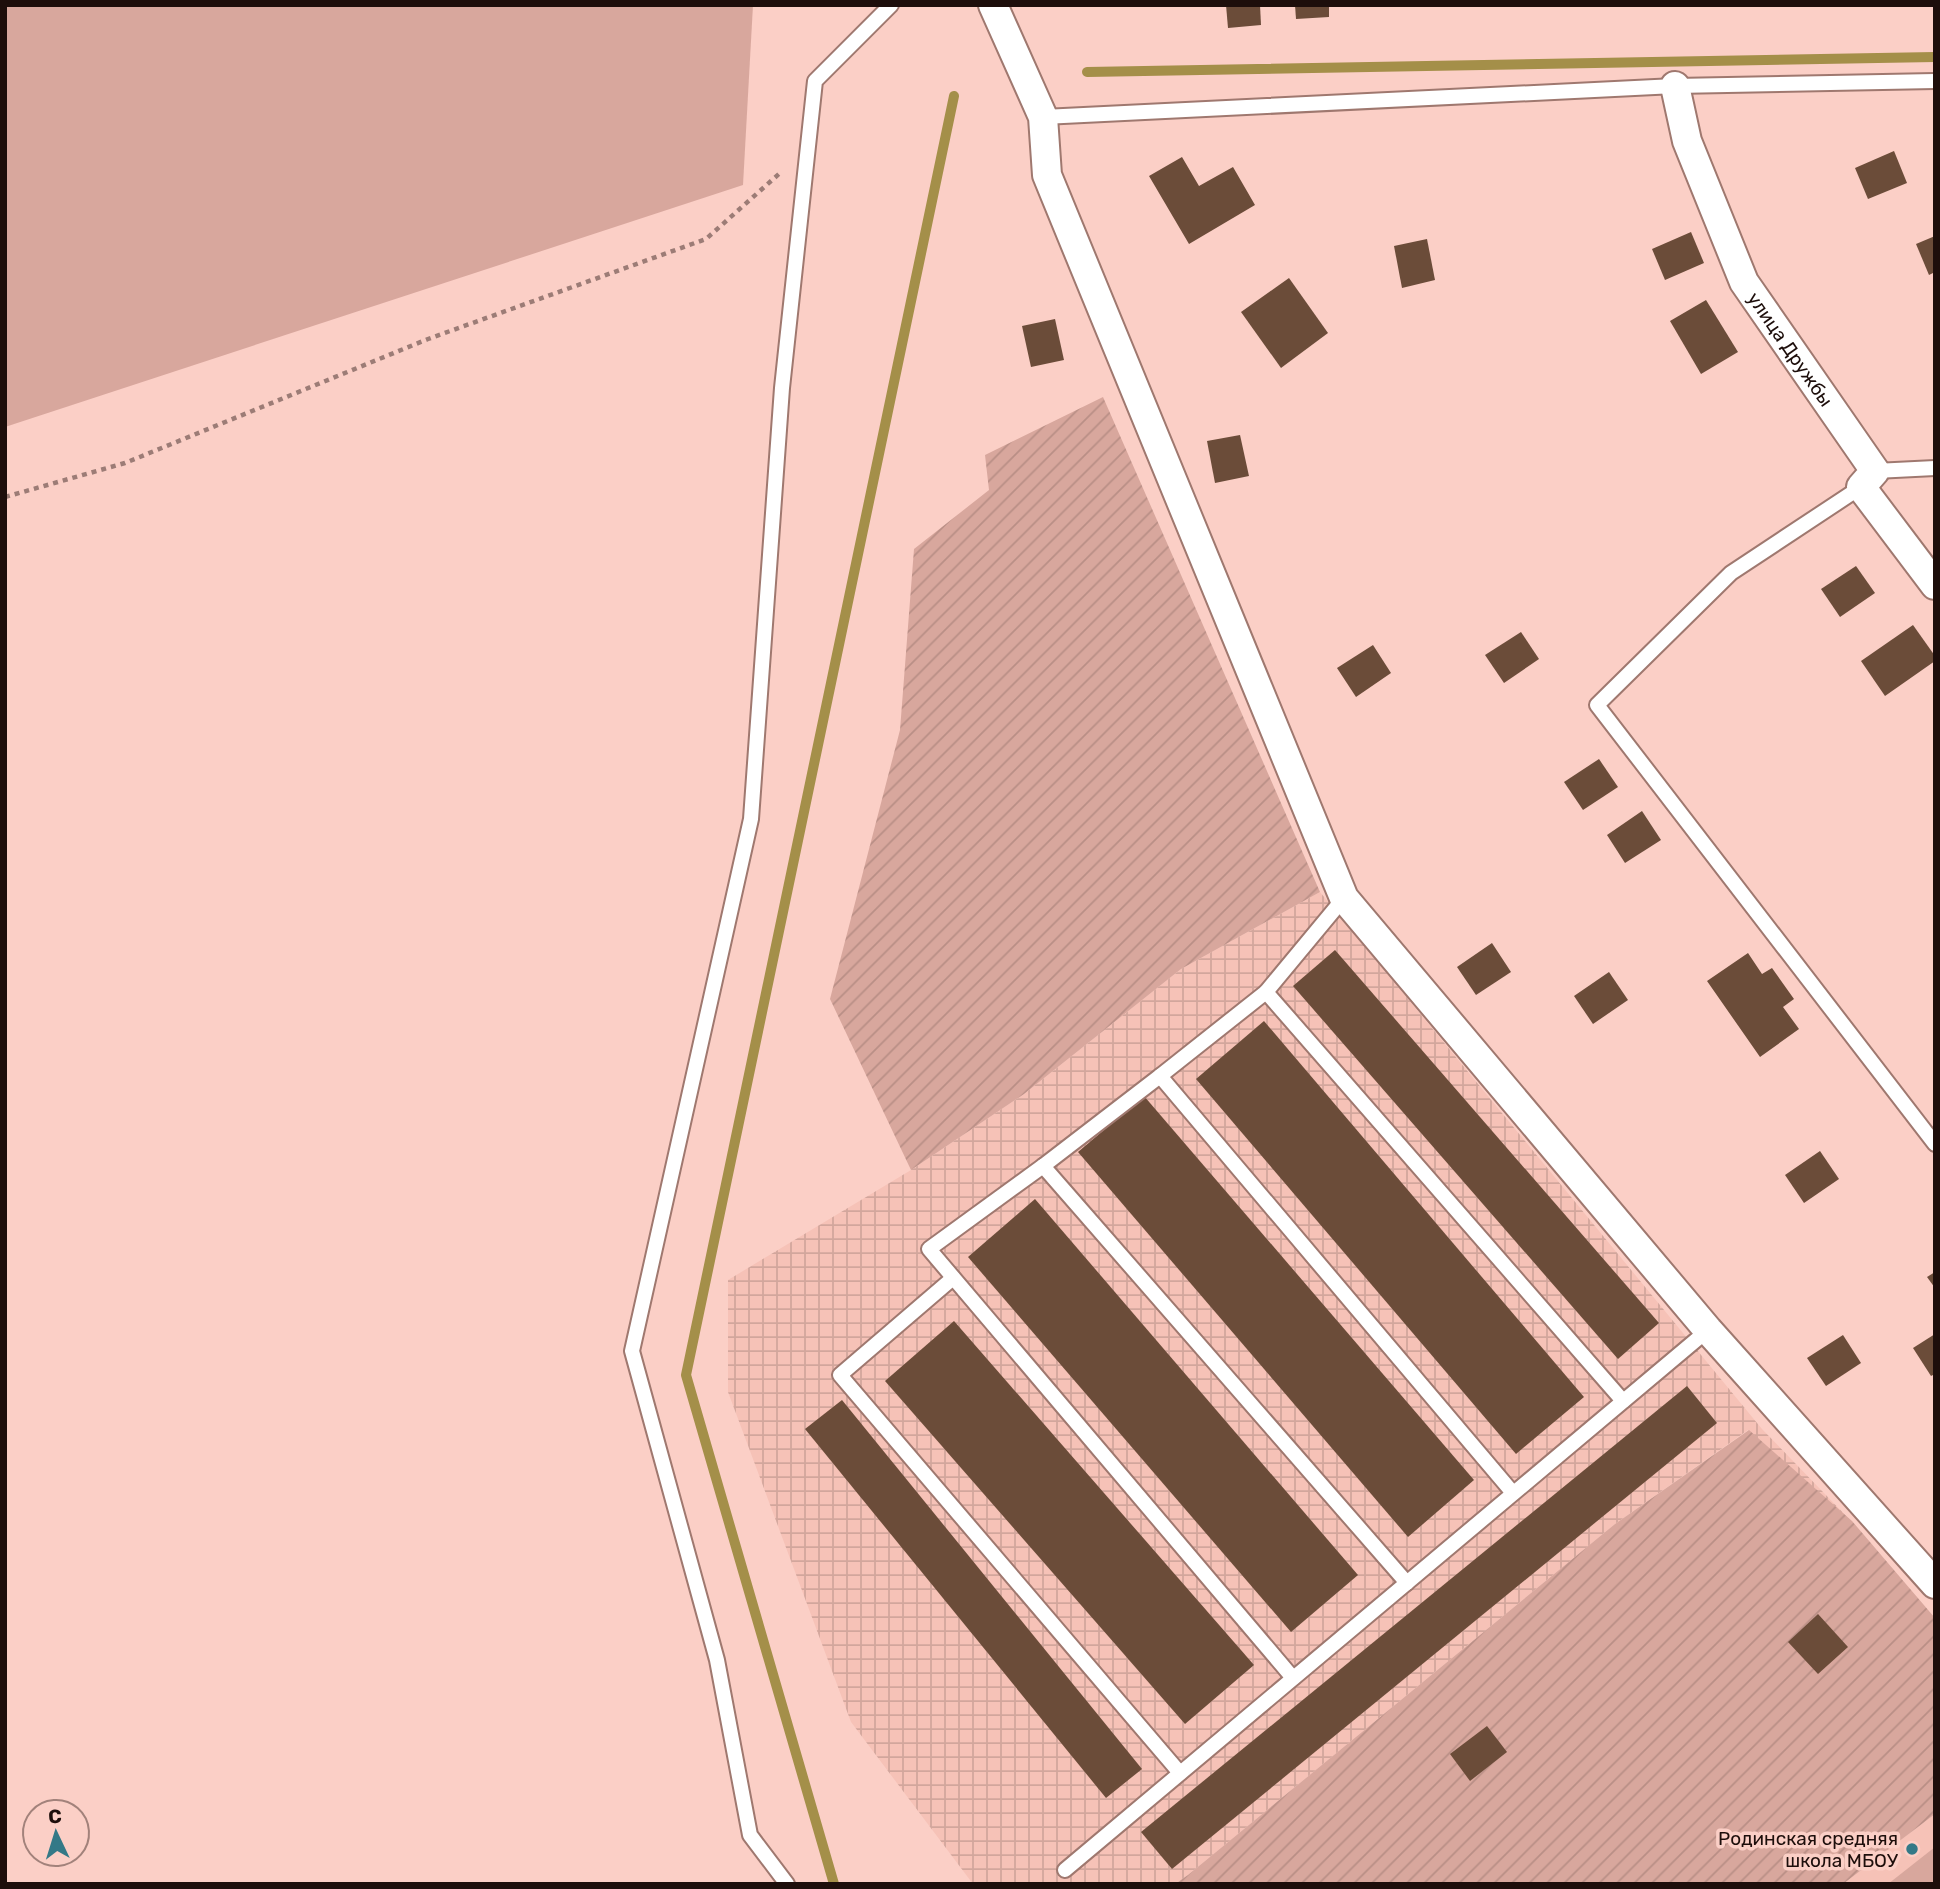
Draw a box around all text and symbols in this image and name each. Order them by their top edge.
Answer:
street label: улица Дружбы [1743,288,1838,411]
north arrow [21,1798,91,1868]
text: С [47,1805,62,1828]
place label: Родинская средняя школа МБОУ [1718,1827,1899,1872]
marker: Родинская средняя школа МБОУ [1904,1841,1920,1857]

